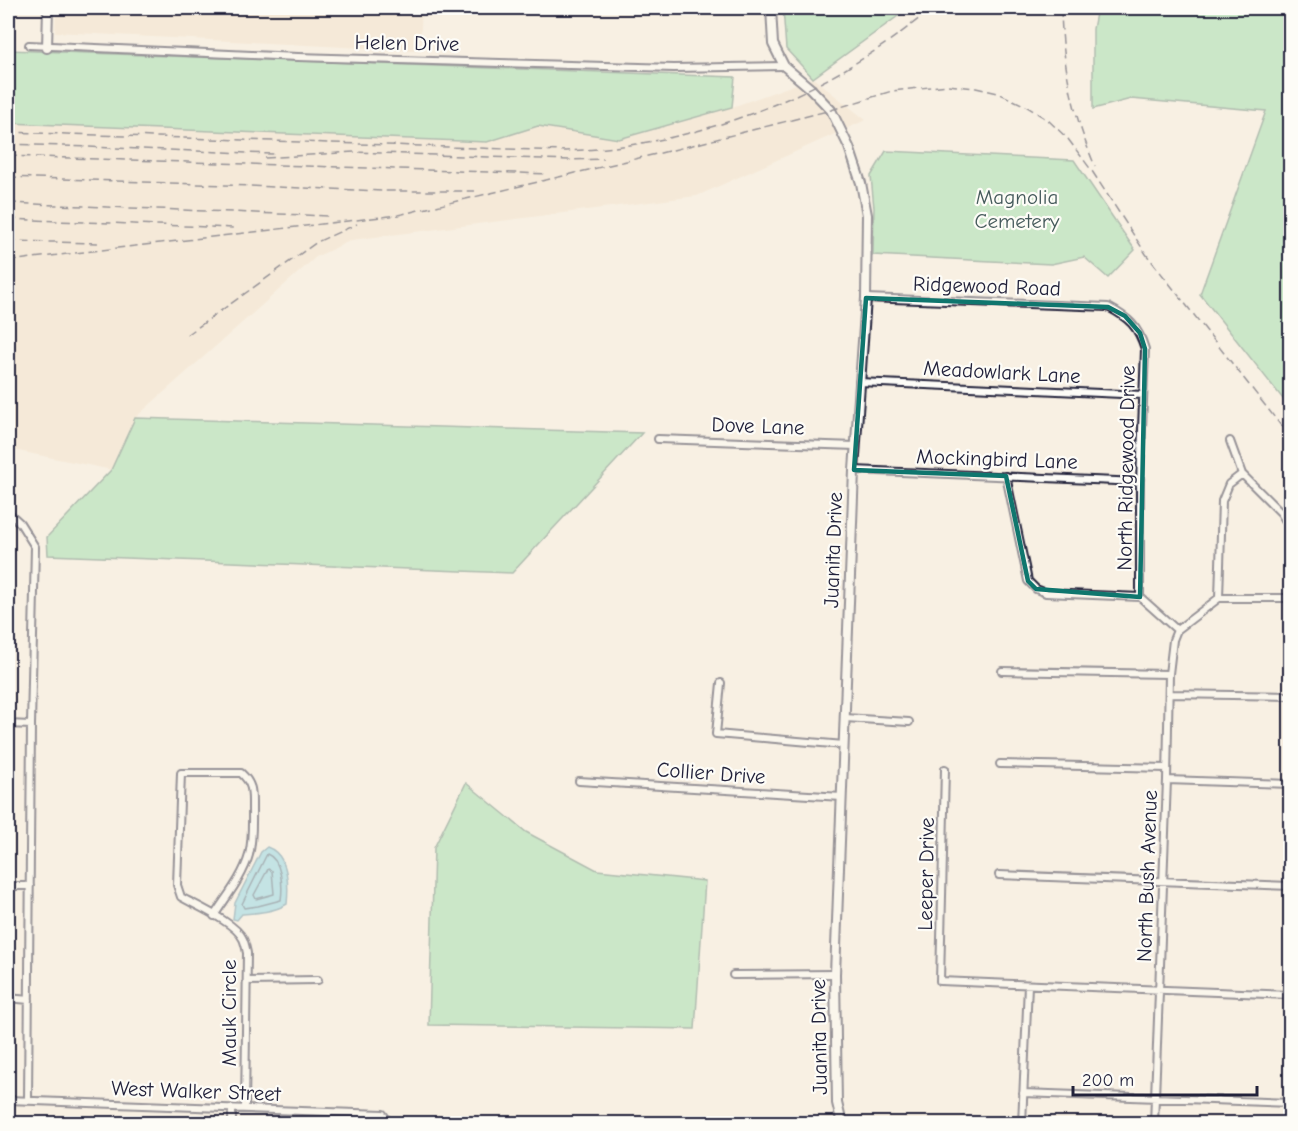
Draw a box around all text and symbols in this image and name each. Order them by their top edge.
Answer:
street label: Helen Drive [354,30,460,56]
park label: Magnolia Cemetery [975,185,1060,233]
street label: Ridgewood Road [913,271,1061,301]
street label: Meadowlark Lane [923,356,1081,388]
street label: North Ridgewood Drive [1112,365,1140,571]
street label: Dove Lane [711,412,805,440]
street label: Mockingbird Lane [916,444,1078,474]
street label: Juanita Drive [819,492,847,608]
street label: Collier Drive [656,757,766,789]
street label: North Bush Avenue [1132,790,1162,962]
street label: Leeper Drive [913,817,939,931]
street label: Mauk Circle [217,960,241,1066]
street label: Juanita Drive [806,979,832,1095]
scale bar [1073,1059,1258,1097]
text: 200 m [1082,1070,1134,1091]
street label: West Walker Street [111,1076,282,1106]

